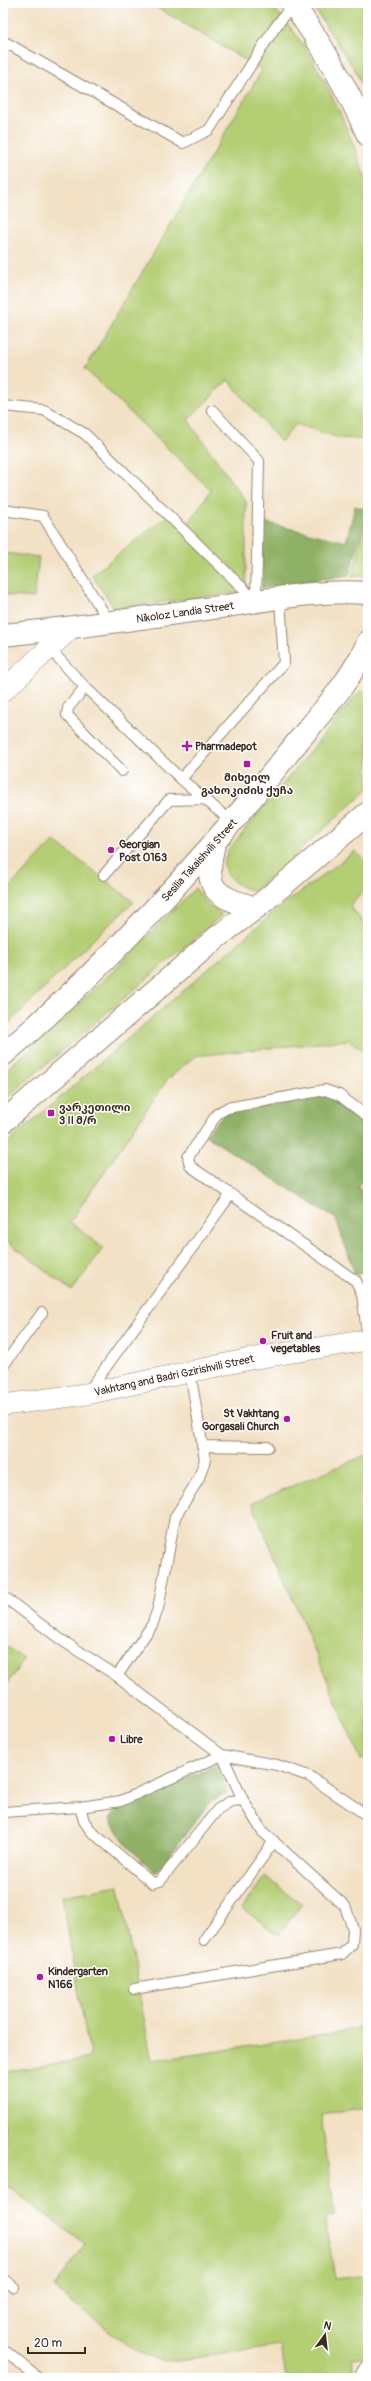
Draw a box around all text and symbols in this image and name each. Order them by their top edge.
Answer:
street label: Nikoloz Landia Street [135,599,235,626]
place label: Pharmadepot [195,740,257,753]
marker: Pharmadepot [182,741,192,751]
marker: მიხეილ გახოკიძის ქუჩა [242,759,252,769]
place label: მიხეილ გახოკიძის ქუჩა [201,771,293,797]
street label: Sesilia Takaishvili Street [159,816,240,904]
place label: Georgian Post 0163 [119,838,167,864]
marker: Georgian Post 0163 [106,845,116,855]
place label: ვარკეთილი 3 II მ/რ [59,1101,131,1127]
marker: ვარკეთილი 3 II მ/რ [46,1108,56,1118]
place label: Fruit and vegetables [270,1329,320,1355]
marker: Fruit and vegetables [258,1336,268,1346]
street label: Vakhtang and Badri Gzirishvili Street [93,1352,256,1399]
place label: St Vakhtang Gorgasali Church [202,1407,279,1433]
marker: St Vakhtang Gorgasali Church [282,1414,292,1424]
place label: Libre [120,1733,143,1746]
marker: Libre [107,1734,117,1744]
place label: Kindergarten N166 [48,1965,108,1991]
marker: Kindergarten N166 [35,1972,45,1982]
north arrow [305,2315,345,2355]
text: N [322,2319,333,2333]
scale bar [28,2329,85,2355]
text: 20 m [34,2336,63,2351]

